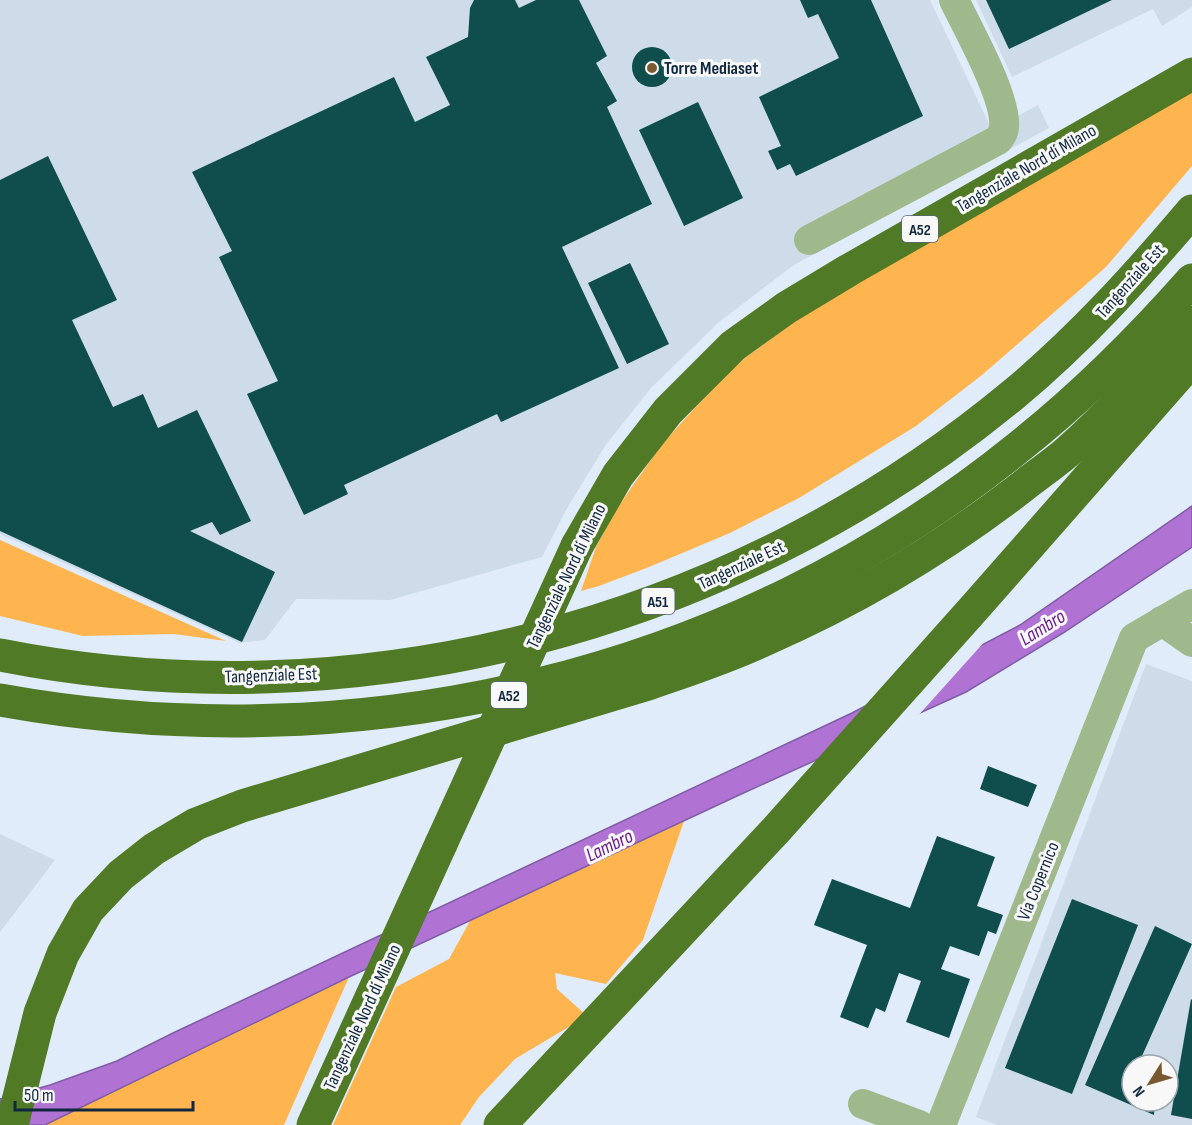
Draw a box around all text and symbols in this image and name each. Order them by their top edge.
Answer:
place label: Torre Mediaset [664,58,759,79]
marker: Torre Mediaset [645,61,659,75]
street label: Tangenziale Nord di Milano [953,120,1100,217]
road number: A52 [902,216,938,242]
street label: Tangenziale Est [1092,240,1169,323]
street label: Tangenziale Nord di Milano [522,501,611,652]
street label: Tangenziale Est [695,536,788,594]
road number: A51 [642,588,674,614]
water label: Lambro [1015,605,1070,651]
street label: Tangenziale Est [224,663,318,688]
road number: A52 [491,682,527,708]
water label: Lambro [582,824,637,867]
street label: Via Copernico [1013,839,1064,924]
street label: Tangenziale Nord di Milano [320,941,405,1093]
north arrow [1120,1053,1180,1113]
scale bar [15,1074,194,1112]
text: N [1129,1082,1149,1100]
text: 50 m [24,1085,54,1106]

